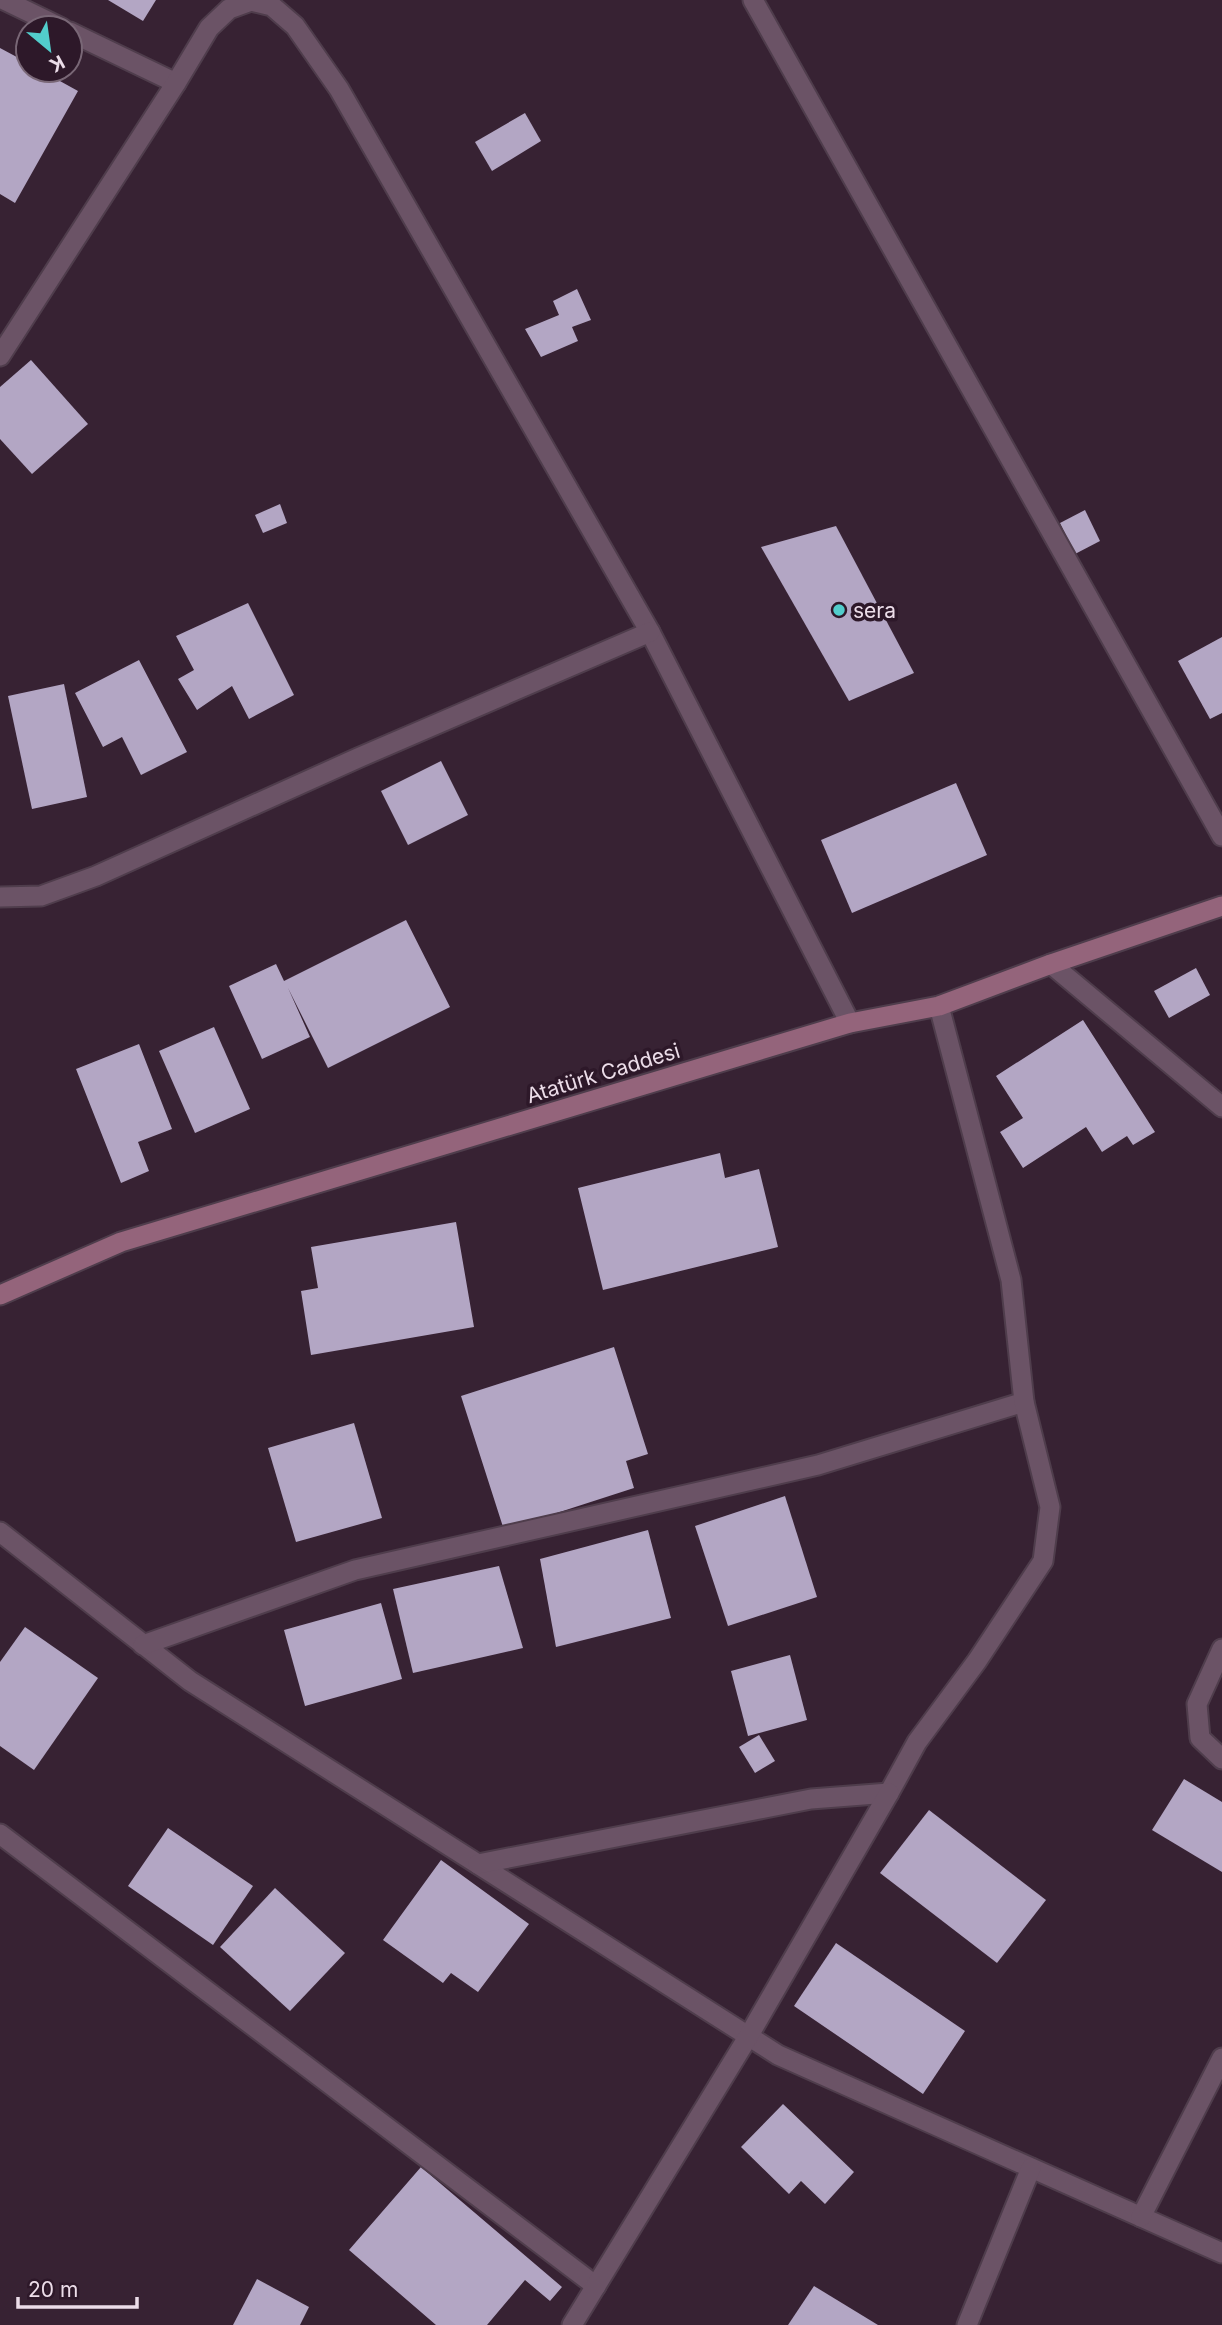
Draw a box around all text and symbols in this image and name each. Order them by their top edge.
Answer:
north arrow [14,14,84,84]
text: K [45,50,69,77]
place label: sera [853,598,896,623]
marker: sera [831,602,847,618]
street label: Atatürk Caddesi [523,1038,683,1108]
scale bar [18,2266,136,2310]
text: 20 m [28,2277,78,2302]

